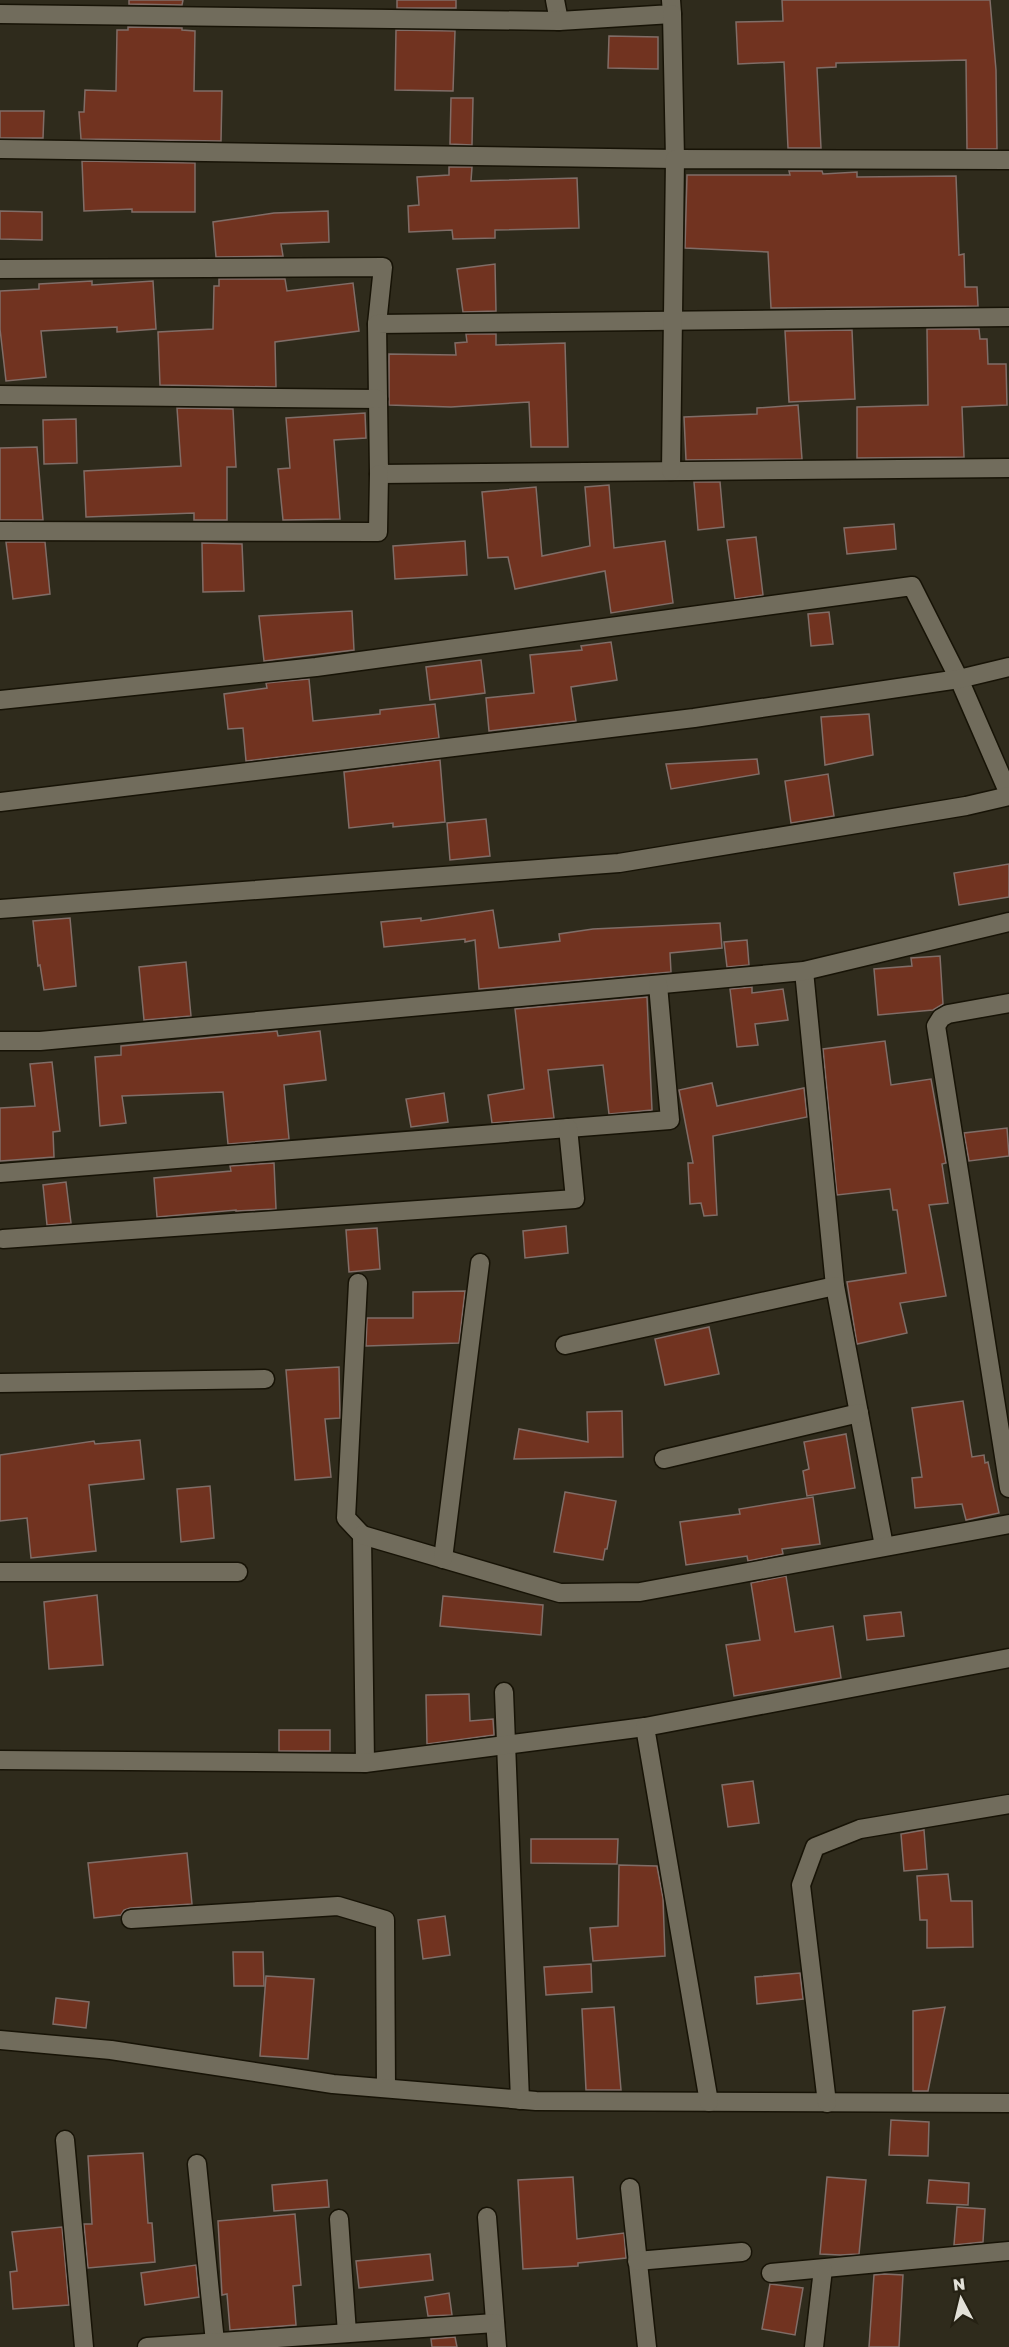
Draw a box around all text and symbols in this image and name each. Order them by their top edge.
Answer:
north arrow [931,2269,991,2329]
text: N [952,2273,966,2295]

